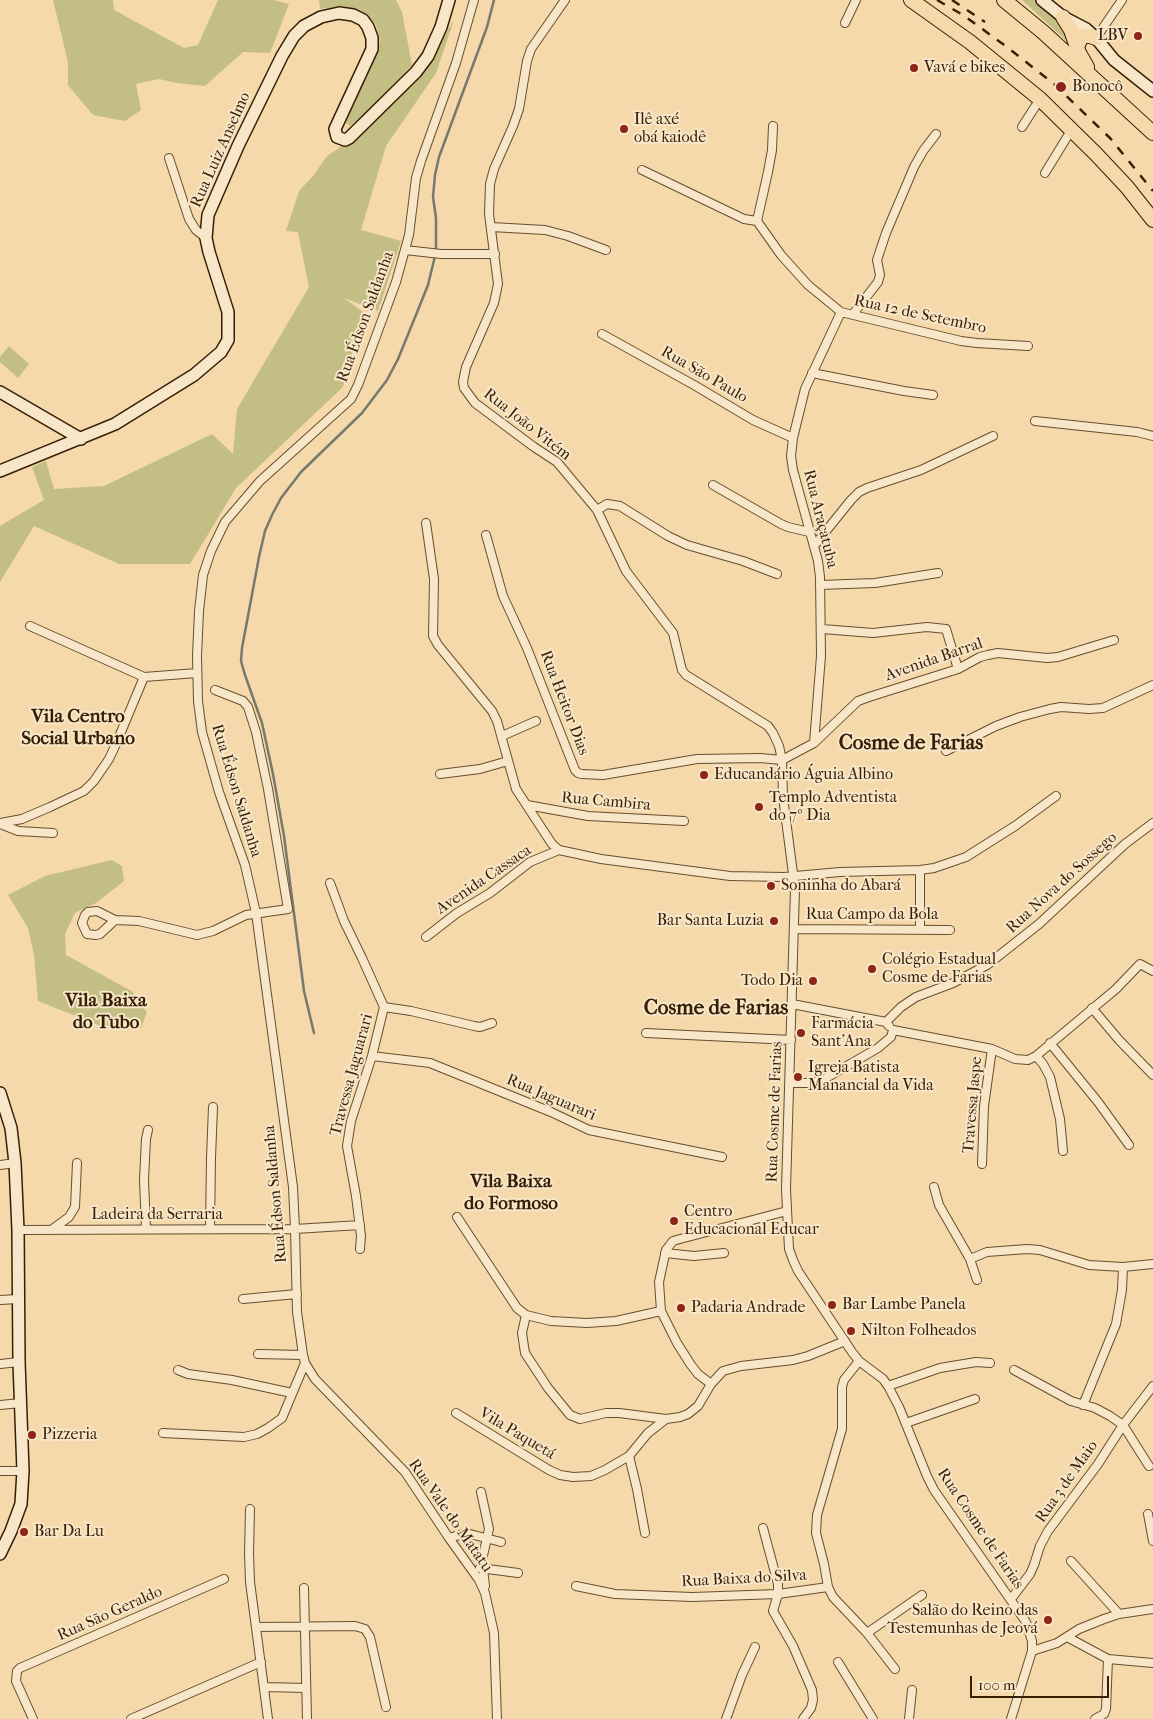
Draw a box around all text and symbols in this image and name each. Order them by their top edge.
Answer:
place label: LBV [1098,26,1128,46]
marker: LBV [1132,30,1144,42]
place label: Vavá e bikes [924,58,1005,78]
marker: Vavá e bikes [908,62,920,74]
place label: Bonocô [1072,77,1123,97]
marker: Bonocô [1054,80,1068,94]
street label: Rua Luiz Anselmo [187,89,255,211]
place label: Ilê axé obá kaiodê [634,110,706,148]
marker: Ilê axé obá kaiodê [618,123,630,135]
street label: Rua Édson Saldanha [333,249,399,385]
street label: Rua 12 de Setembro [852,292,988,338]
street label: Rua São Paulo [657,342,751,408]
street label: Rua João Vitém [479,385,575,465]
street label: Rua Araçatuba [799,468,841,570]
street label: Avenida Barral [883,634,985,686]
street label: Rua Heitor Dias [535,648,593,758]
district label: Vila Centro Social Urbano [21,706,135,750]
street label: Rua Édson Saldanha [207,722,265,860]
district label: Cosme de Farias [839,731,983,757]
place label: Educandário Águia Albino [714,765,893,785]
marker: Educandário Águia Albino [698,769,710,781]
place label: Templo Adventista do 7º Dia [769,788,897,826]
street label: Rua Cambira [560,789,652,815]
marker: Templo Adventista do 7º Dia [753,801,765,813]
street label: Rua Nova do Sossego [1003,828,1121,938]
street label: Avenida Cassaca [433,841,535,919]
place label: Soninha do Abará [781,876,901,896]
marker: Soninha do Abará [765,880,777,892]
street label: Rua Campo da Bola [806,905,938,925]
place label: Bar Santa Luzia [657,911,764,931]
marker: Bar Santa Luzia [768,915,780,927]
place label: Colégio Estadual Cosme de Farias [882,950,996,988]
marker: Colégio Estadual Cosme de Farias [866,963,878,975]
place label: Todo Dia [741,971,803,991]
marker: Todo Dia [807,975,819,987]
district label: Vila Baixa do Tubo [65,990,147,1034]
district label: Cosme de Farias [644,996,788,1022]
street label: Travessa Jaguarari [326,1012,378,1138]
place label: Farmácia Sant'Ana [811,1014,874,1052]
marker: Farmácia Sant'Ana [795,1027,807,1039]
street label: Rua Cosme de Farias [763,1041,787,1183]
street label: Travessa Jaspe [959,1056,987,1154]
place label: Igreja Batista Manancial da Vida [808,1058,934,1096]
street label: Rua Jaguarari [503,1071,599,1125]
marker: Igreja Batista Manancial da Vida [792,1071,804,1083]
street label: Rua Édson Saldanha [260,1124,292,1264]
district label: Vila Baixa do Formoso [464,1171,558,1215]
place label: Centro Educacional Educar [684,1202,819,1240]
street label: Ladeira da Serraria [91,1205,223,1225]
marker: Centro Educacional Educar [668,1215,680,1227]
place label: Bar Lambe Panela [842,1295,966,1315]
place label: Padaria Andrade [691,1298,806,1318]
marker: Bar Lambe Panela [826,1299,838,1311]
marker: Padaria Andrade [675,1302,687,1314]
place label: Nilton Folheados [861,1321,976,1341]
marker: Nilton Folheados [845,1325,857,1337]
street label: Vila Paquetá [475,1404,559,1464]
place label: Pizzeria [42,1425,97,1445]
marker: Pizzeria [26,1429,38,1441]
street label: Rua 3 de Maio [1032,1437,1102,1527]
street label: Rua Vale do Matatu [404,1456,496,1576]
street label: Rua Cosme de Farias [933,1465,1027,1593]
place label: Bar Da Lu [34,1522,104,1542]
marker: Bar Da Lu [18,1526,30,1538]
street label: Rua Baixa do Silva [681,1566,807,1592]
street label: Rua Sāo Geraldo [54,1582,166,1646]
place label: Salão do Reino das Testemunhas de Jeová [887,1601,1038,1639]
marker: Salão do Reino das Testemunhas de Jeová [1042,1614,1054,1626]
scale bar [973,1666,1112,1698]
text: 100 m [978,1676,1016,1694]

